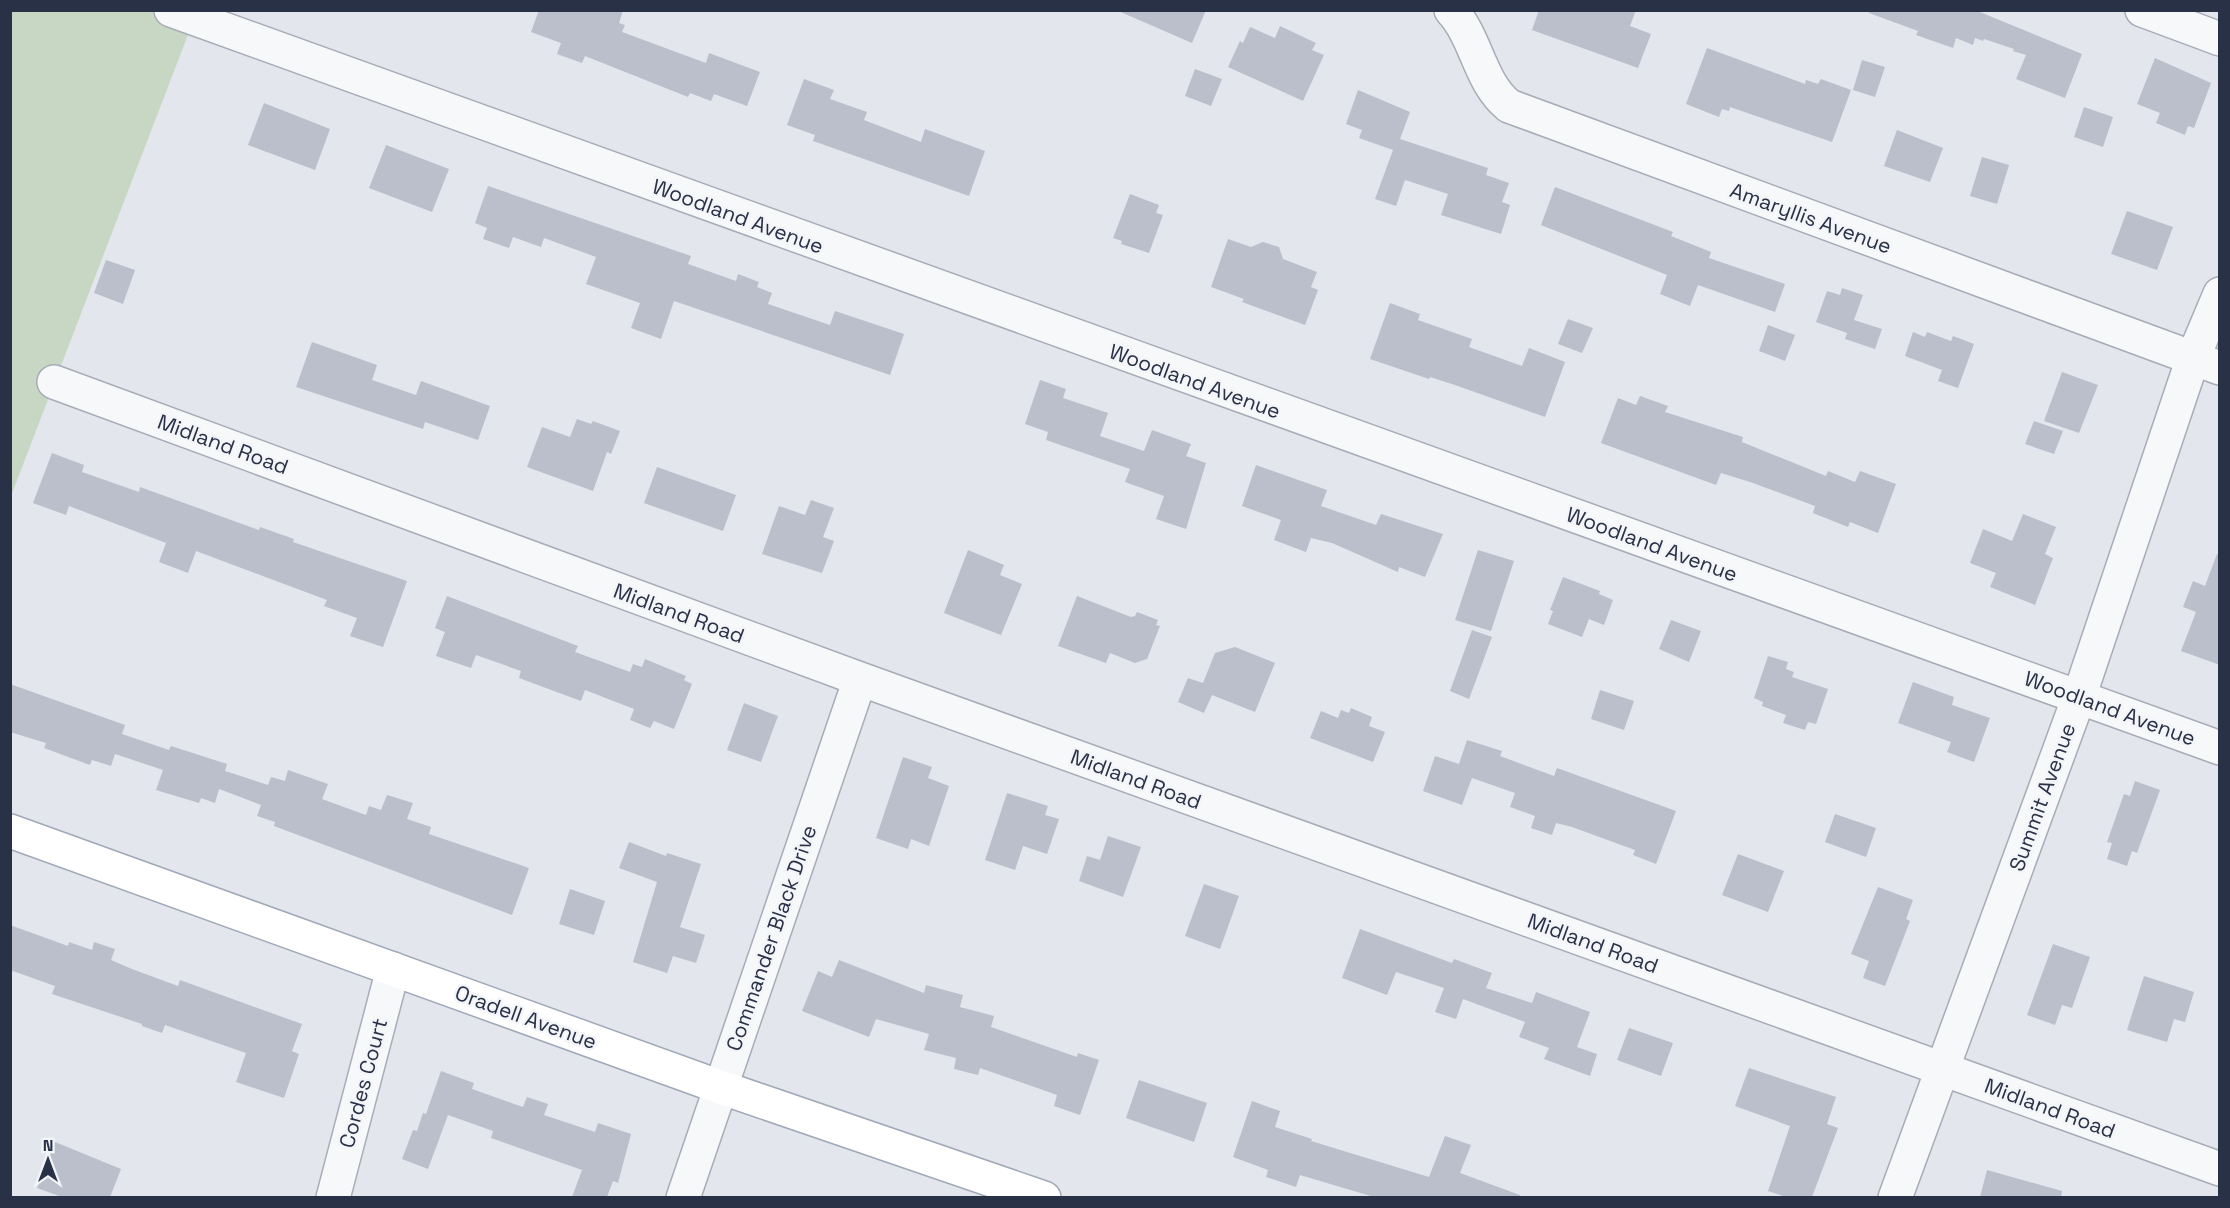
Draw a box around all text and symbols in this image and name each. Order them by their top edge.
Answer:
street label: Woodland Avenue [649,172,827,260]
street label: Amaryllis Avenue [1727,176,1895,260]
street label: Woodland Avenue [1106,337,1284,425]
street label: Midland Road [154,408,292,480]
street label: Woodland Avenue [1563,500,1741,588]
street label: Midland Road [610,577,748,649]
street label: Woodland Avenue [2021,664,2199,752]
street label: Summit Avenue [2003,719,2081,875]
street label: Midland Road [1067,743,1205,815]
street label: Commander Black Drive [720,821,822,1055]
street label: Midland Road [1524,907,1662,979]
street label: Oradell Avenue [451,979,601,1055]
street label: Cordes Court [333,1015,393,1151]
street label: Midland Road [1981,1072,2119,1144]
north arrow [18,1130,78,1190]
text: N [43,1135,53,1156]

